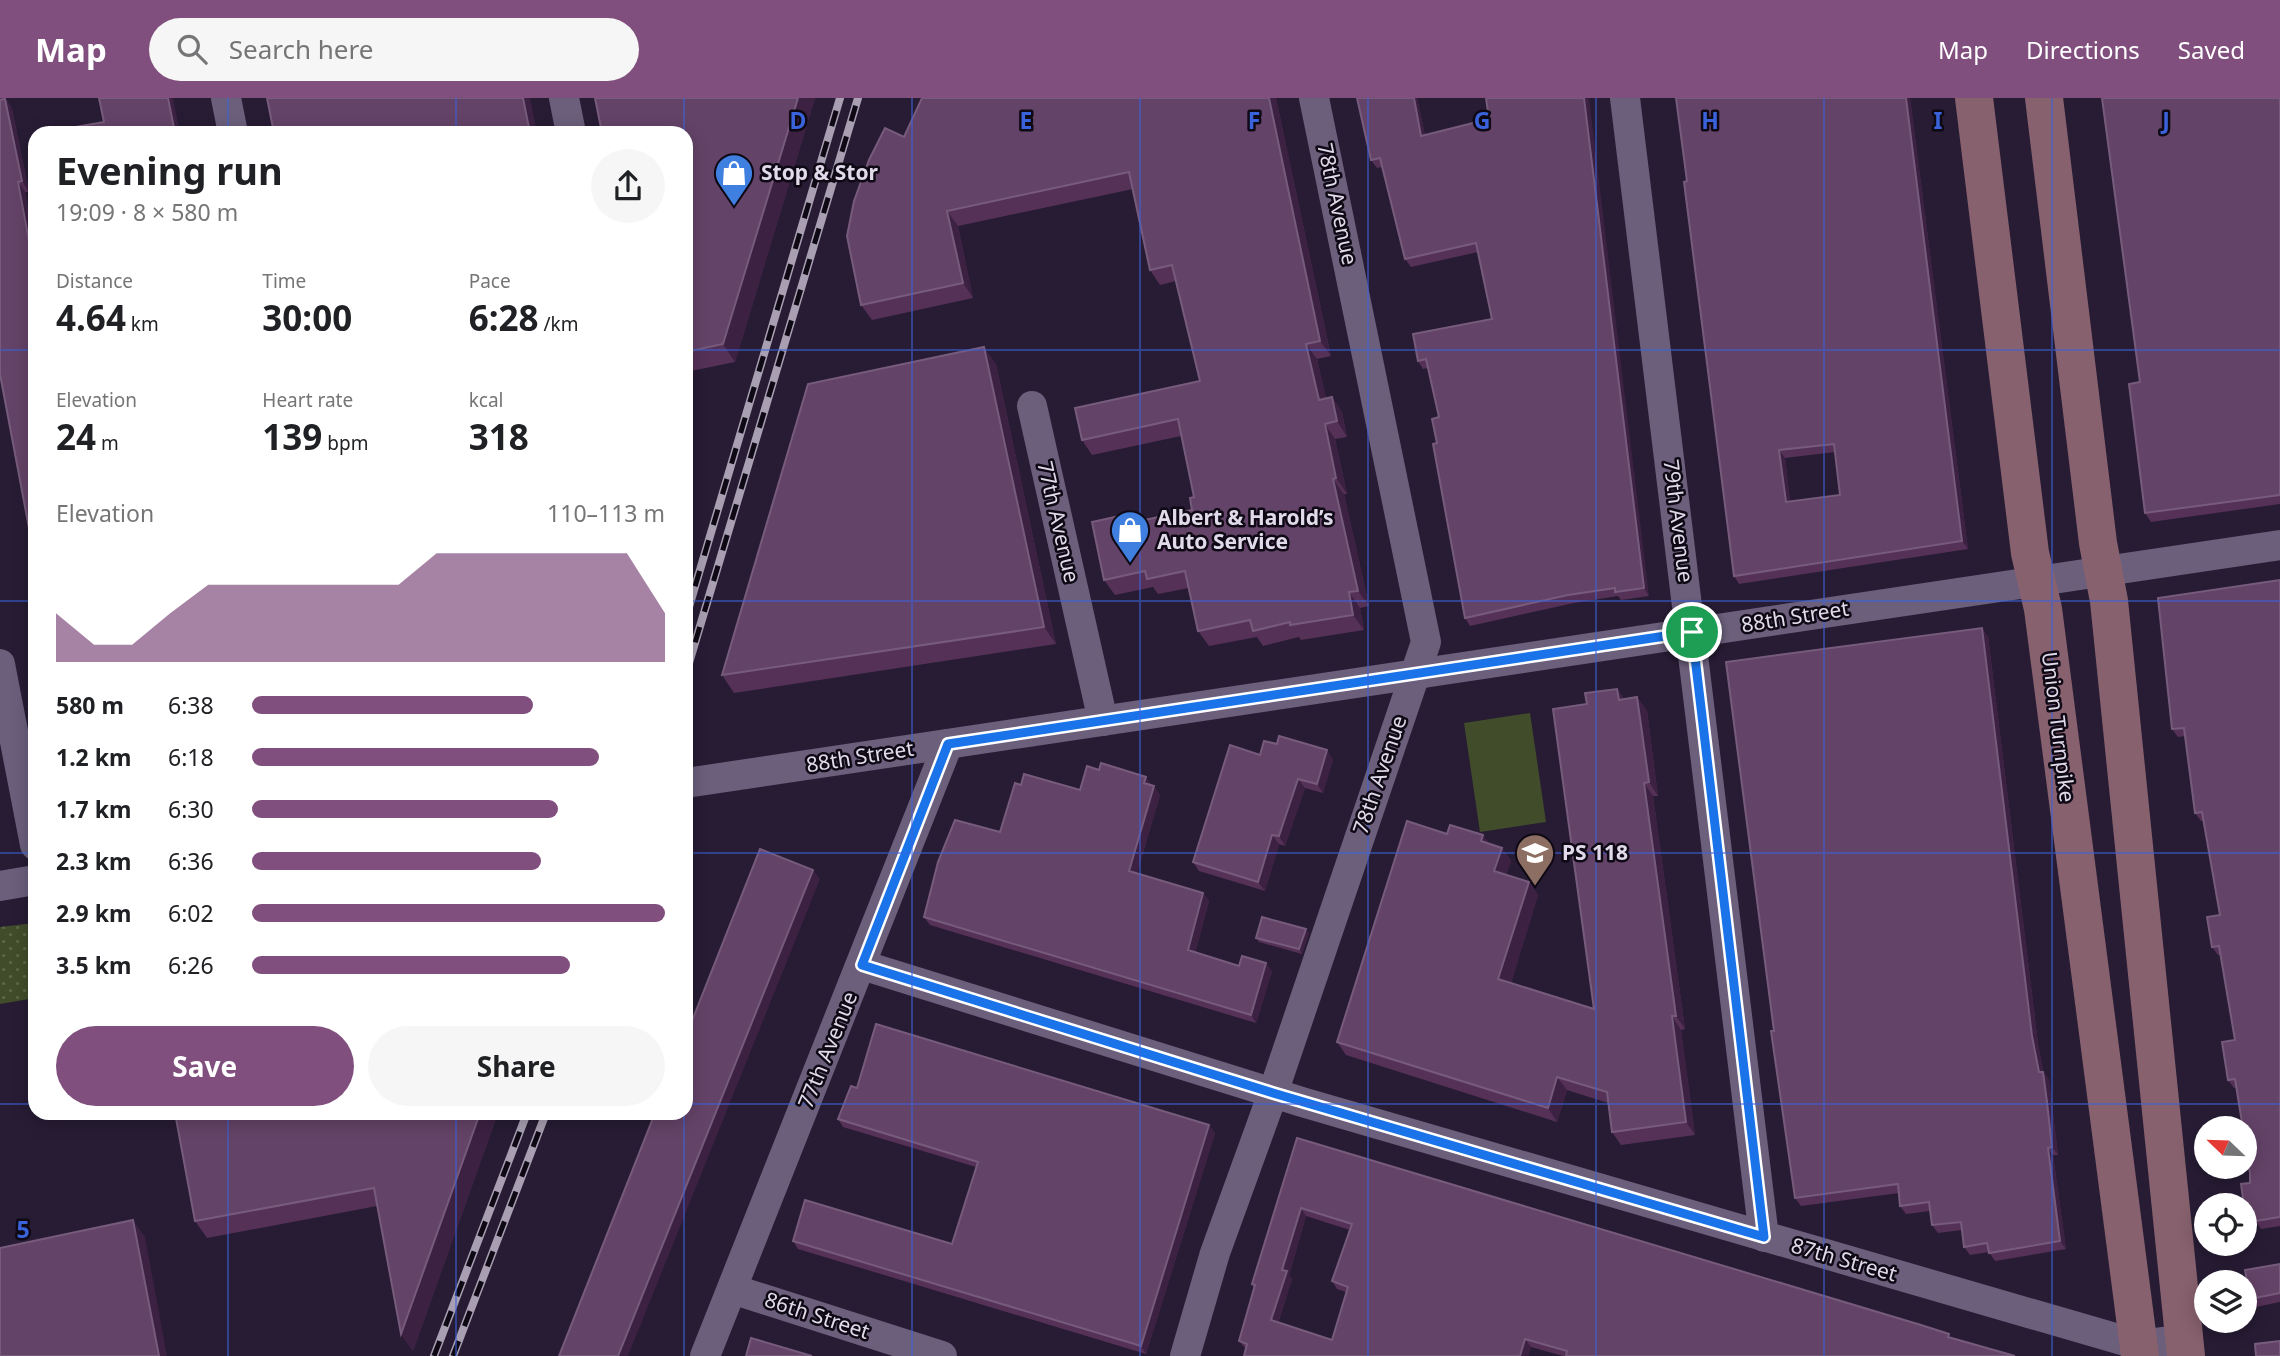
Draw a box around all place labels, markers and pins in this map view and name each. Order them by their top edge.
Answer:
shop icon: Stop & Stor [713,152,755,207]
place label: Stop & Stor [761,158,879,186]
place label: Albert & Harold’s Auto Service [1157,503,1334,555]
shop icon: Albert & Harold’s Auto Service [1109,509,1151,564]
pin [1662,602,1722,662]
school or university icon: PS 118 [1514,832,1556,887]
place label: PS 118 [1562,838,1628,866]

